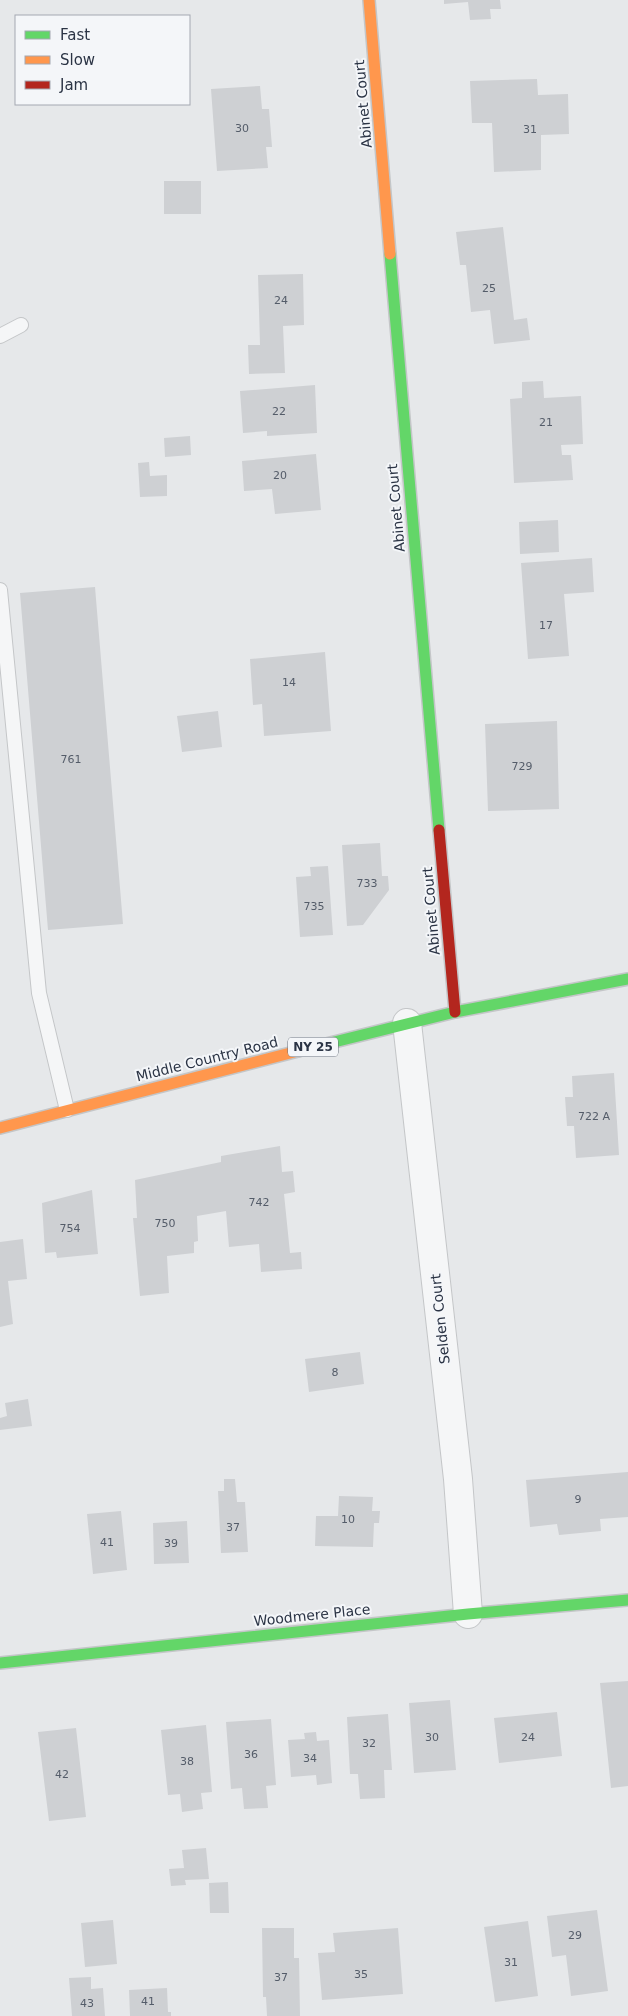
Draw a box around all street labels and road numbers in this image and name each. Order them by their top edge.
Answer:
street label: Abinet Court [351,59,375,149]
street label: Abinet Court [384,463,408,553]
street label: Abinet Court [419,866,443,956]
street label: Middle Country Road [134,1034,280,1084]
road number: NY 25 [288,1038,338,1056]
street label: Selden Court [427,1273,453,1365]
street label: Woodmere Place [253,1601,371,1629]

